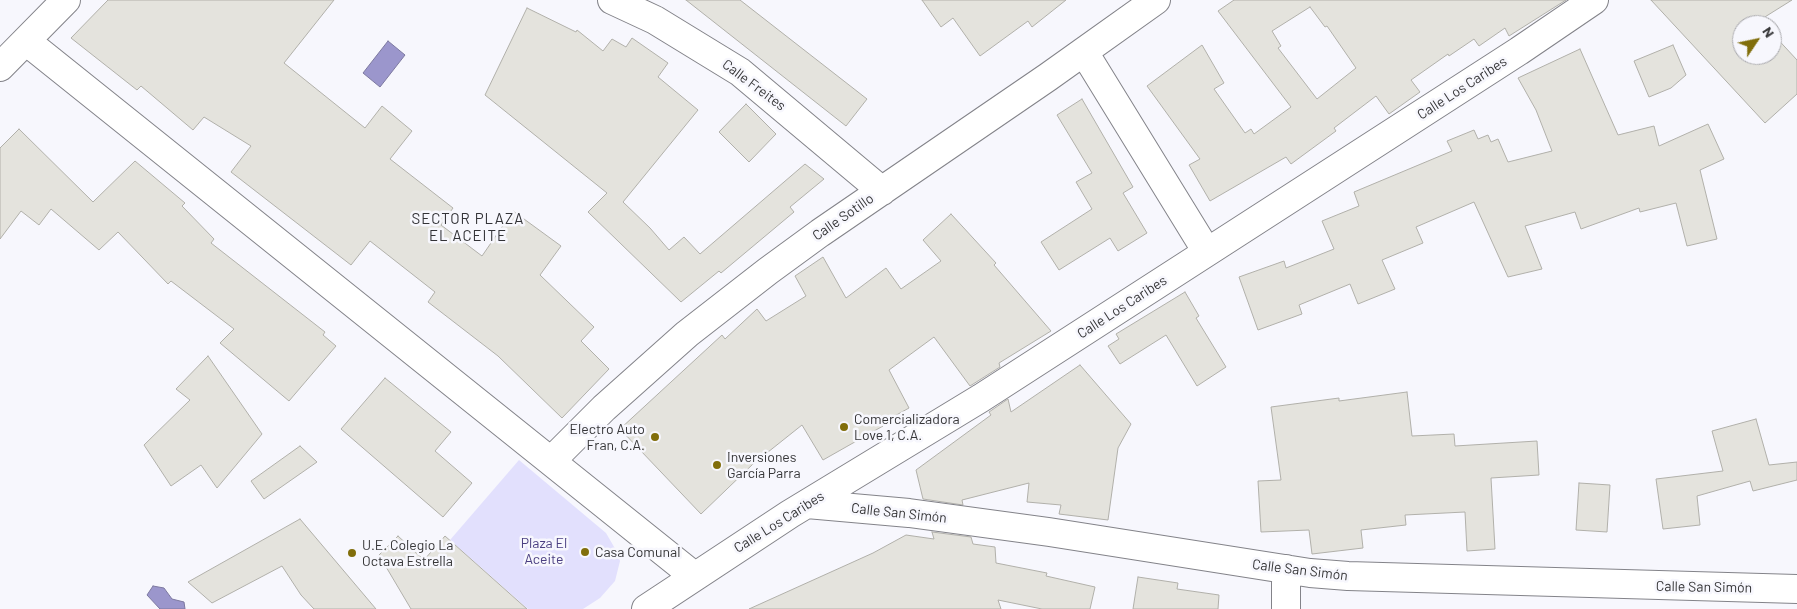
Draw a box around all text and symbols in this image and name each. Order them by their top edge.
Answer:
north arrow [1732,15,1782,65]
text: N [1759,23,1779,41]
street label: Calle Los Caribes [1414,53,1510,123]
street label: Calle Freites [719,56,789,114]
street label: Calle Sotillo [809,190,877,244]
district label: SECTOR PLAZA EL ACEITE [410,210,526,245]
street label: Calle Los Caribes [1074,272,1170,342]
place label: Comercializadora Love 1, C.A. [854,411,960,444]
place label: Electro Auto Fran, C.A. [569,421,645,454]
marker: Comercializadora Love 1, C.A. [838,421,850,433]
marker: Electro Auto Fran, C.A. [649,431,661,443]
place label: Inversiones García Parra [727,449,801,482]
marker: Inversiones García Parra [711,459,723,471]
street label: Calle Los Caribes [731,488,827,556]
street label: Calle San Simón [850,500,948,526]
park label: Plaza El Aceite [521,535,567,568]
place label: U.E. Colegio La Octava Estrella [362,537,453,570]
place label: Casa Comunal [595,544,680,560]
marker: Casa Comunal [579,546,591,558]
marker: U.E. Colegio La Octava Estrella [346,547,358,559]
street label: Calle San Simón [1251,556,1349,584]
street label: Calle San Simón [1656,578,1752,596]

